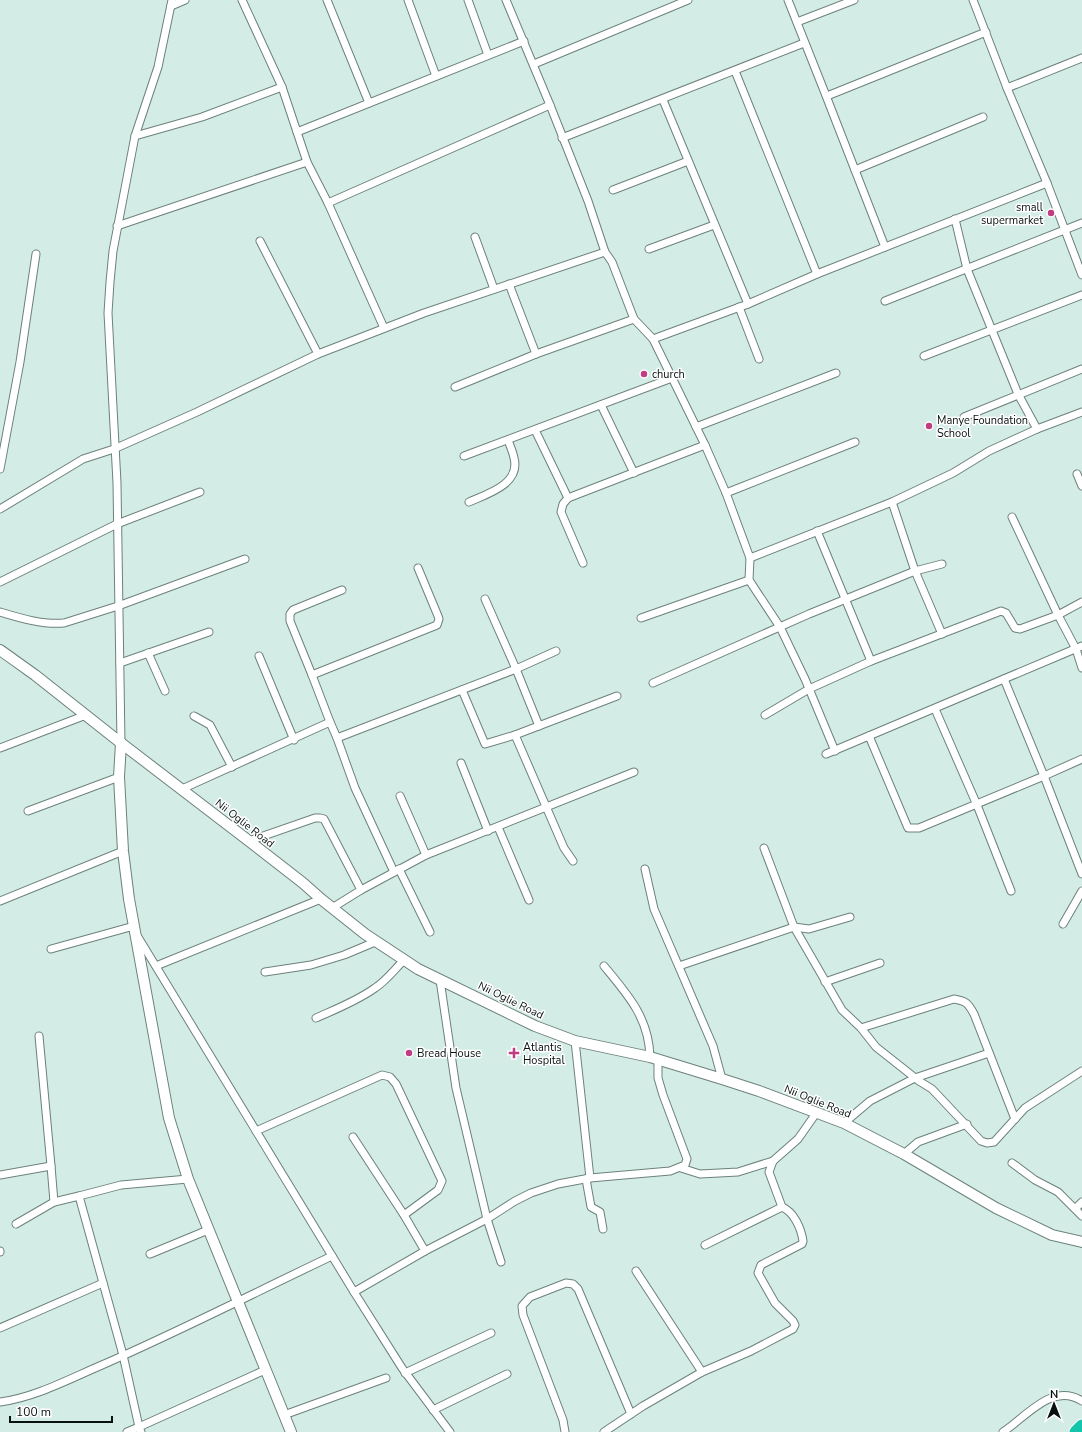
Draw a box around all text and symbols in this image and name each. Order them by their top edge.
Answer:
place label: small supermarket [981,200,1044,228]
marker: small supermarket [1046,208,1056,218]
place label: church [652,367,685,382]
marker: church [639,369,649,379]
place label: Manye Foundation School [937,413,1028,441]
marker: Manye Foundation School [924,421,934,431]
street label: Nii Oglie Road [212,796,277,851]
street label: Nii Oglie Road [476,978,546,1023]
place label: Atlantis Hospital [523,1040,565,1068]
place label: Bread House [417,1046,481,1061]
marker: Atlantis Hospital [508,1047,520,1059]
marker: Bread House [404,1048,414,1058]
street label: Nii Oglie Road [782,1081,854,1122]
north arrow [1034,1384,1074,1424]
text: N [1050,1387,1058,1402]
scale bar [10,1398,112,1424]
text: 100 m [16,1404,51,1420]

